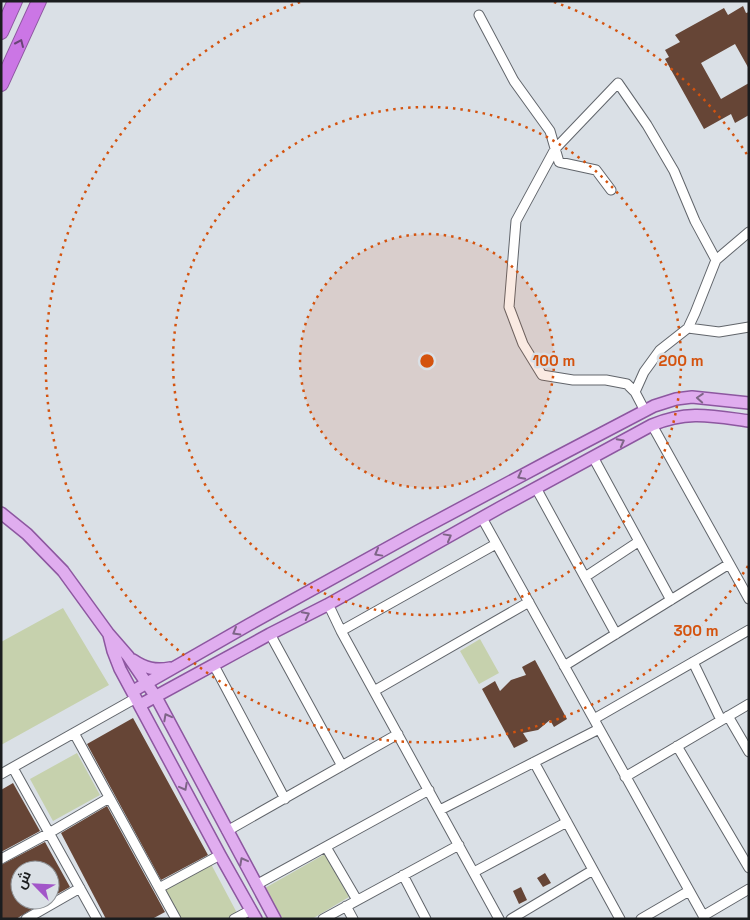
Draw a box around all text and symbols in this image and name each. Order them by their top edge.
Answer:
one-way arrow [14,39,24,48]
text: 100 m [533,351,575,370]
text: 200 m [659,351,703,370]
centre of rings [418,352,436,370]
one-way arrow [696,392,704,403]
one-way arrow [616,438,625,448]
one-way arrow [517,469,526,479]
one-way arrow [443,533,452,543]
one-way arrow [375,547,384,557]
one-way arrow [300,611,309,621]
text: 300 m [673,621,719,640]
one-way arrow [233,626,242,636]
one-way arrow [163,714,173,723]
one-way arrow [177,781,187,790]
one-way arrow [239,857,249,866]
north arrow [10,860,60,910]
text: ش [11,868,35,892]

